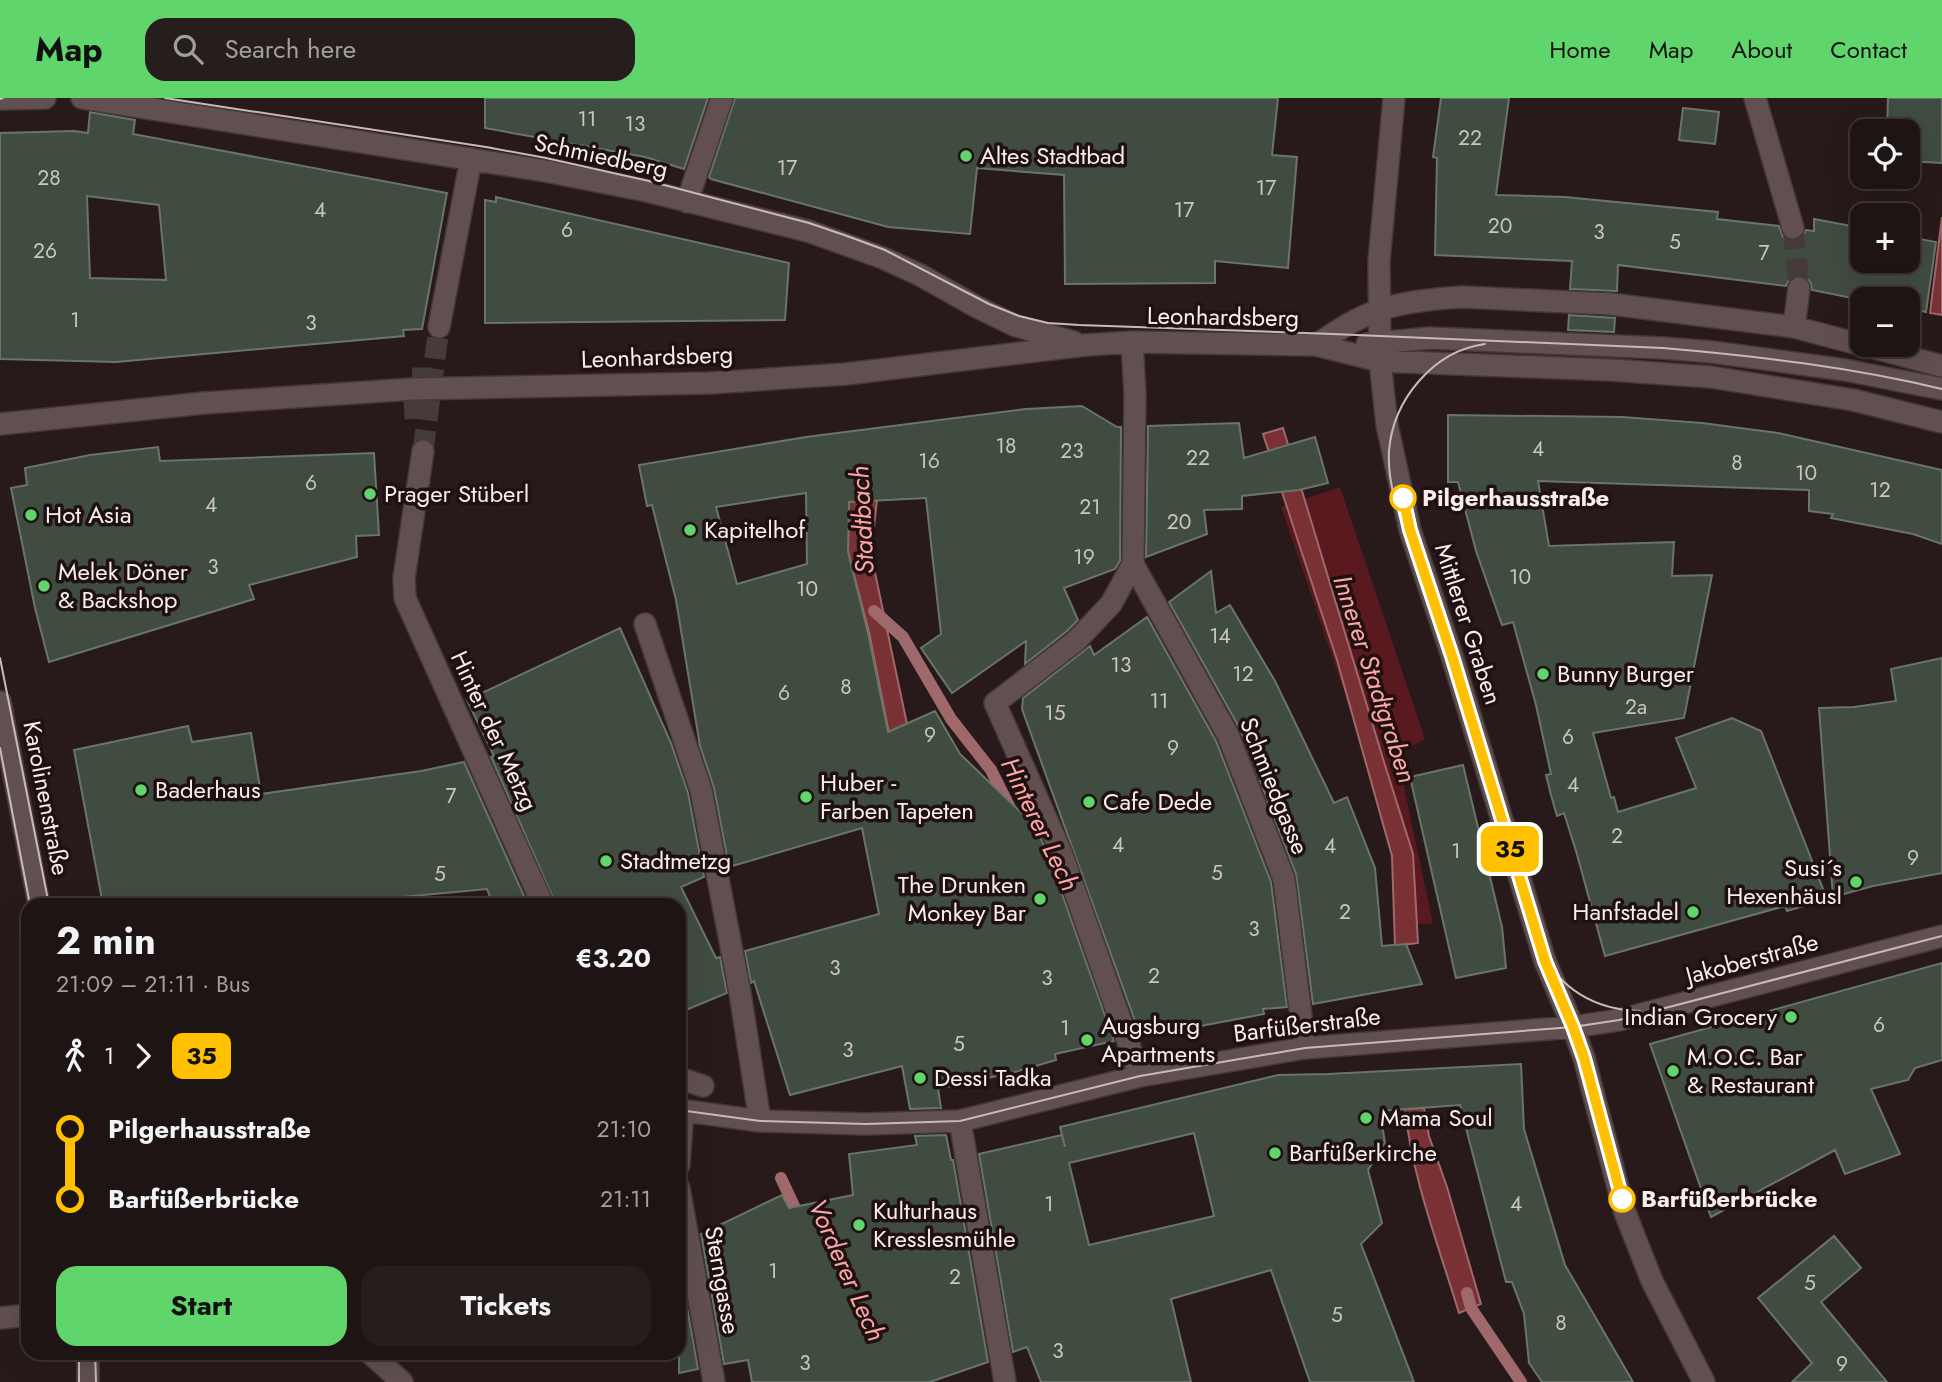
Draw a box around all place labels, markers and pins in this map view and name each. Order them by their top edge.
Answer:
place label: Altes Stadtbad [980,138,1125,173]
marker: Altes Stadtbad [958,148,974,164]
place label: Prager Stüberl [384,476,529,511]
place label: Pilgerhausstraße [1422,480,1609,515]
marker: Pilgerhausstraße [1390,485,1416,511]
marker: Prager Stüberl [362,486,378,502]
place label: Hot Asia [45,497,132,532]
marker: Hot Asia [23,507,39,523]
place label: Kapitelhof [704,512,806,547]
marker: Kapitelhof [682,522,698,538]
place label: Melek Döner & Backshop [58,554,189,617]
marker: Melek Döner & Backshop [36,578,52,594]
place label: Bunny Burger [1557,656,1695,691]
marker: Bunny Burger [1535,666,1551,682]
place label: Huber - Farben Tapeten [820,765,974,828]
place label: Baderhaus [155,772,261,807]
marker: Baderhaus [133,782,149,798]
place label: Cafe Dede [1103,784,1212,819]
marker: Huber - Farben Tapeten [798,789,814,805]
marker: Cafe Dede [1081,794,1097,810]
place label: Stadtmetzg [620,843,731,878]
place label: Susi´s Hexenhäusl [1726,850,1842,913]
marker: Stadtmetzg [598,853,614,869]
place label: The Drunken Monkey Bar [898,867,1027,930]
marker: Susi´s Hexenhäusl [1848,874,1864,890]
marker: The Drunken Monkey Bar [1032,891,1048,907]
place label: Hanfstadel [1572,894,1679,929]
marker: Hanfstadel [1685,904,1701,920]
place label: Indian Grocery [1624,999,1777,1034]
place label: Augsburg Apartments [1101,1008,1215,1071]
marker: Indian Grocery [1783,1009,1799,1025]
marker: Augsburg Apartments [1079,1032,1095,1048]
place label: M.O.C. Bar & Restaurant [1687,1039,1814,1102]
place label: Dessi Tadka [934,1060,1052,1095]
marker: M.O.C. Bar & Restaurant [1665,1063,1681,1079]
marker: Dessi Tadka [912,1070,928,1086]
place label: Mama Soul [1380,1100,1493,1135]
marker: Mama Soul [1358,1110,1374,1126]
place label: Barfüßerkirche [1289,1135,1437,1170]
marker: Barfüßerkirche [1267,1145,1283,1161]
place label: Barfüßerbrücke [1641,1181,1817,1216]
marker: Barfüßerbrücke [1609,1186,1635,1212]
place label: Kulturhaus Kresslesmühle [873,1193,1016,1256]
marker: Kulturhaus Kresslesmühle [851,1217,867,1233]

